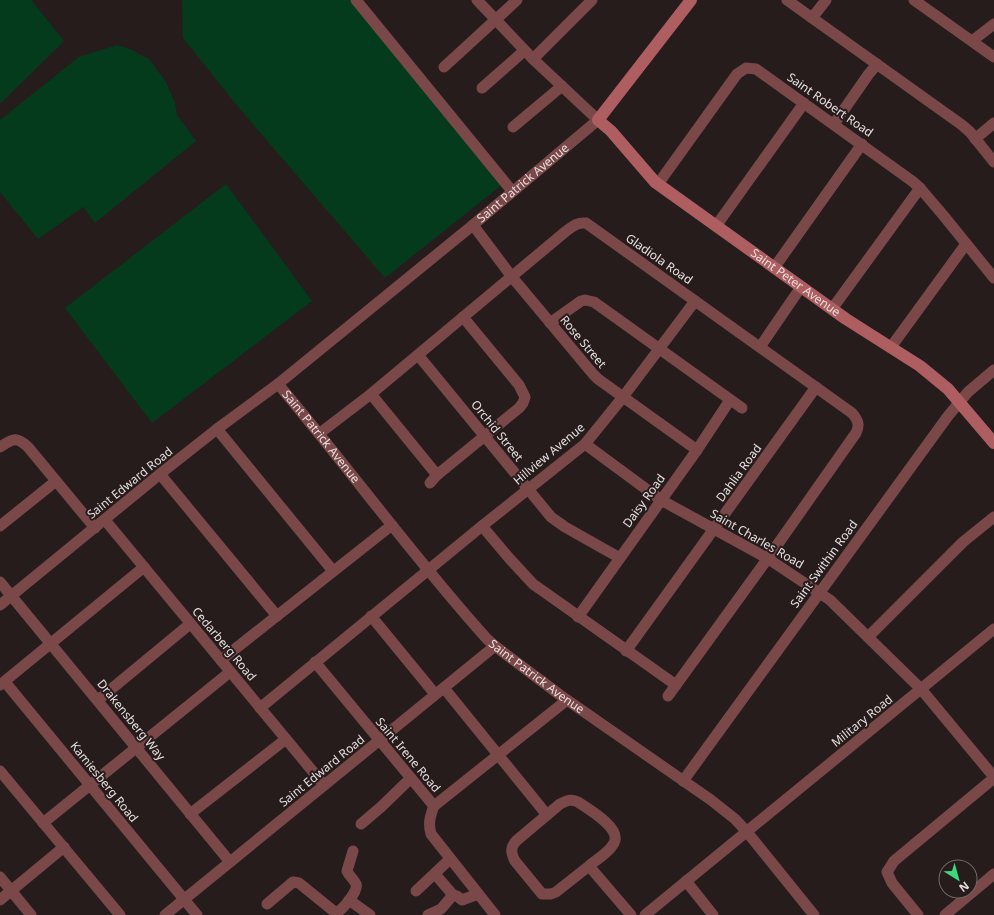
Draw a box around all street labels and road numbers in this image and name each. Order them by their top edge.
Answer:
street label: Saint Robert Road [784,69,877,141]
street label: Saint Patrick Avenue [473,139,572,226]
street label: Gladiola Road [622,229,696,288]
street label: Saint Peter Avenue [747,244,844,320]
street label: Rose Street [556,312,611,372]
street label: Saint Patrick Avenue [279,386,364,487]
street label: Orchid Street [467,396,528,465]
street label: Hillview Avenue [509,418,588,489]
street label: Dahlia Road [712,440,765,505]
street label: Saint Edward Road [83,443,176,522]
street label: Daisy Road [618,470,669,531]
street label: Saint Charles Road [707,505,807,572]
street label: Saint Swithin Road [786,516,861,611]
street label: Cedarberg Road [188,603,260,684]
street label: Saint Patrick Avenue [485,635,588,718]
street label: Drakensberg Way [93,676,170,764]
street label: Military Road [827,691,896,751]
street label: Saint Irene Road [372,714,445,796]
street label: Saint Edward Road [275,731,368,810]
street label: Kamiesberg Road [67,738,142,826]

